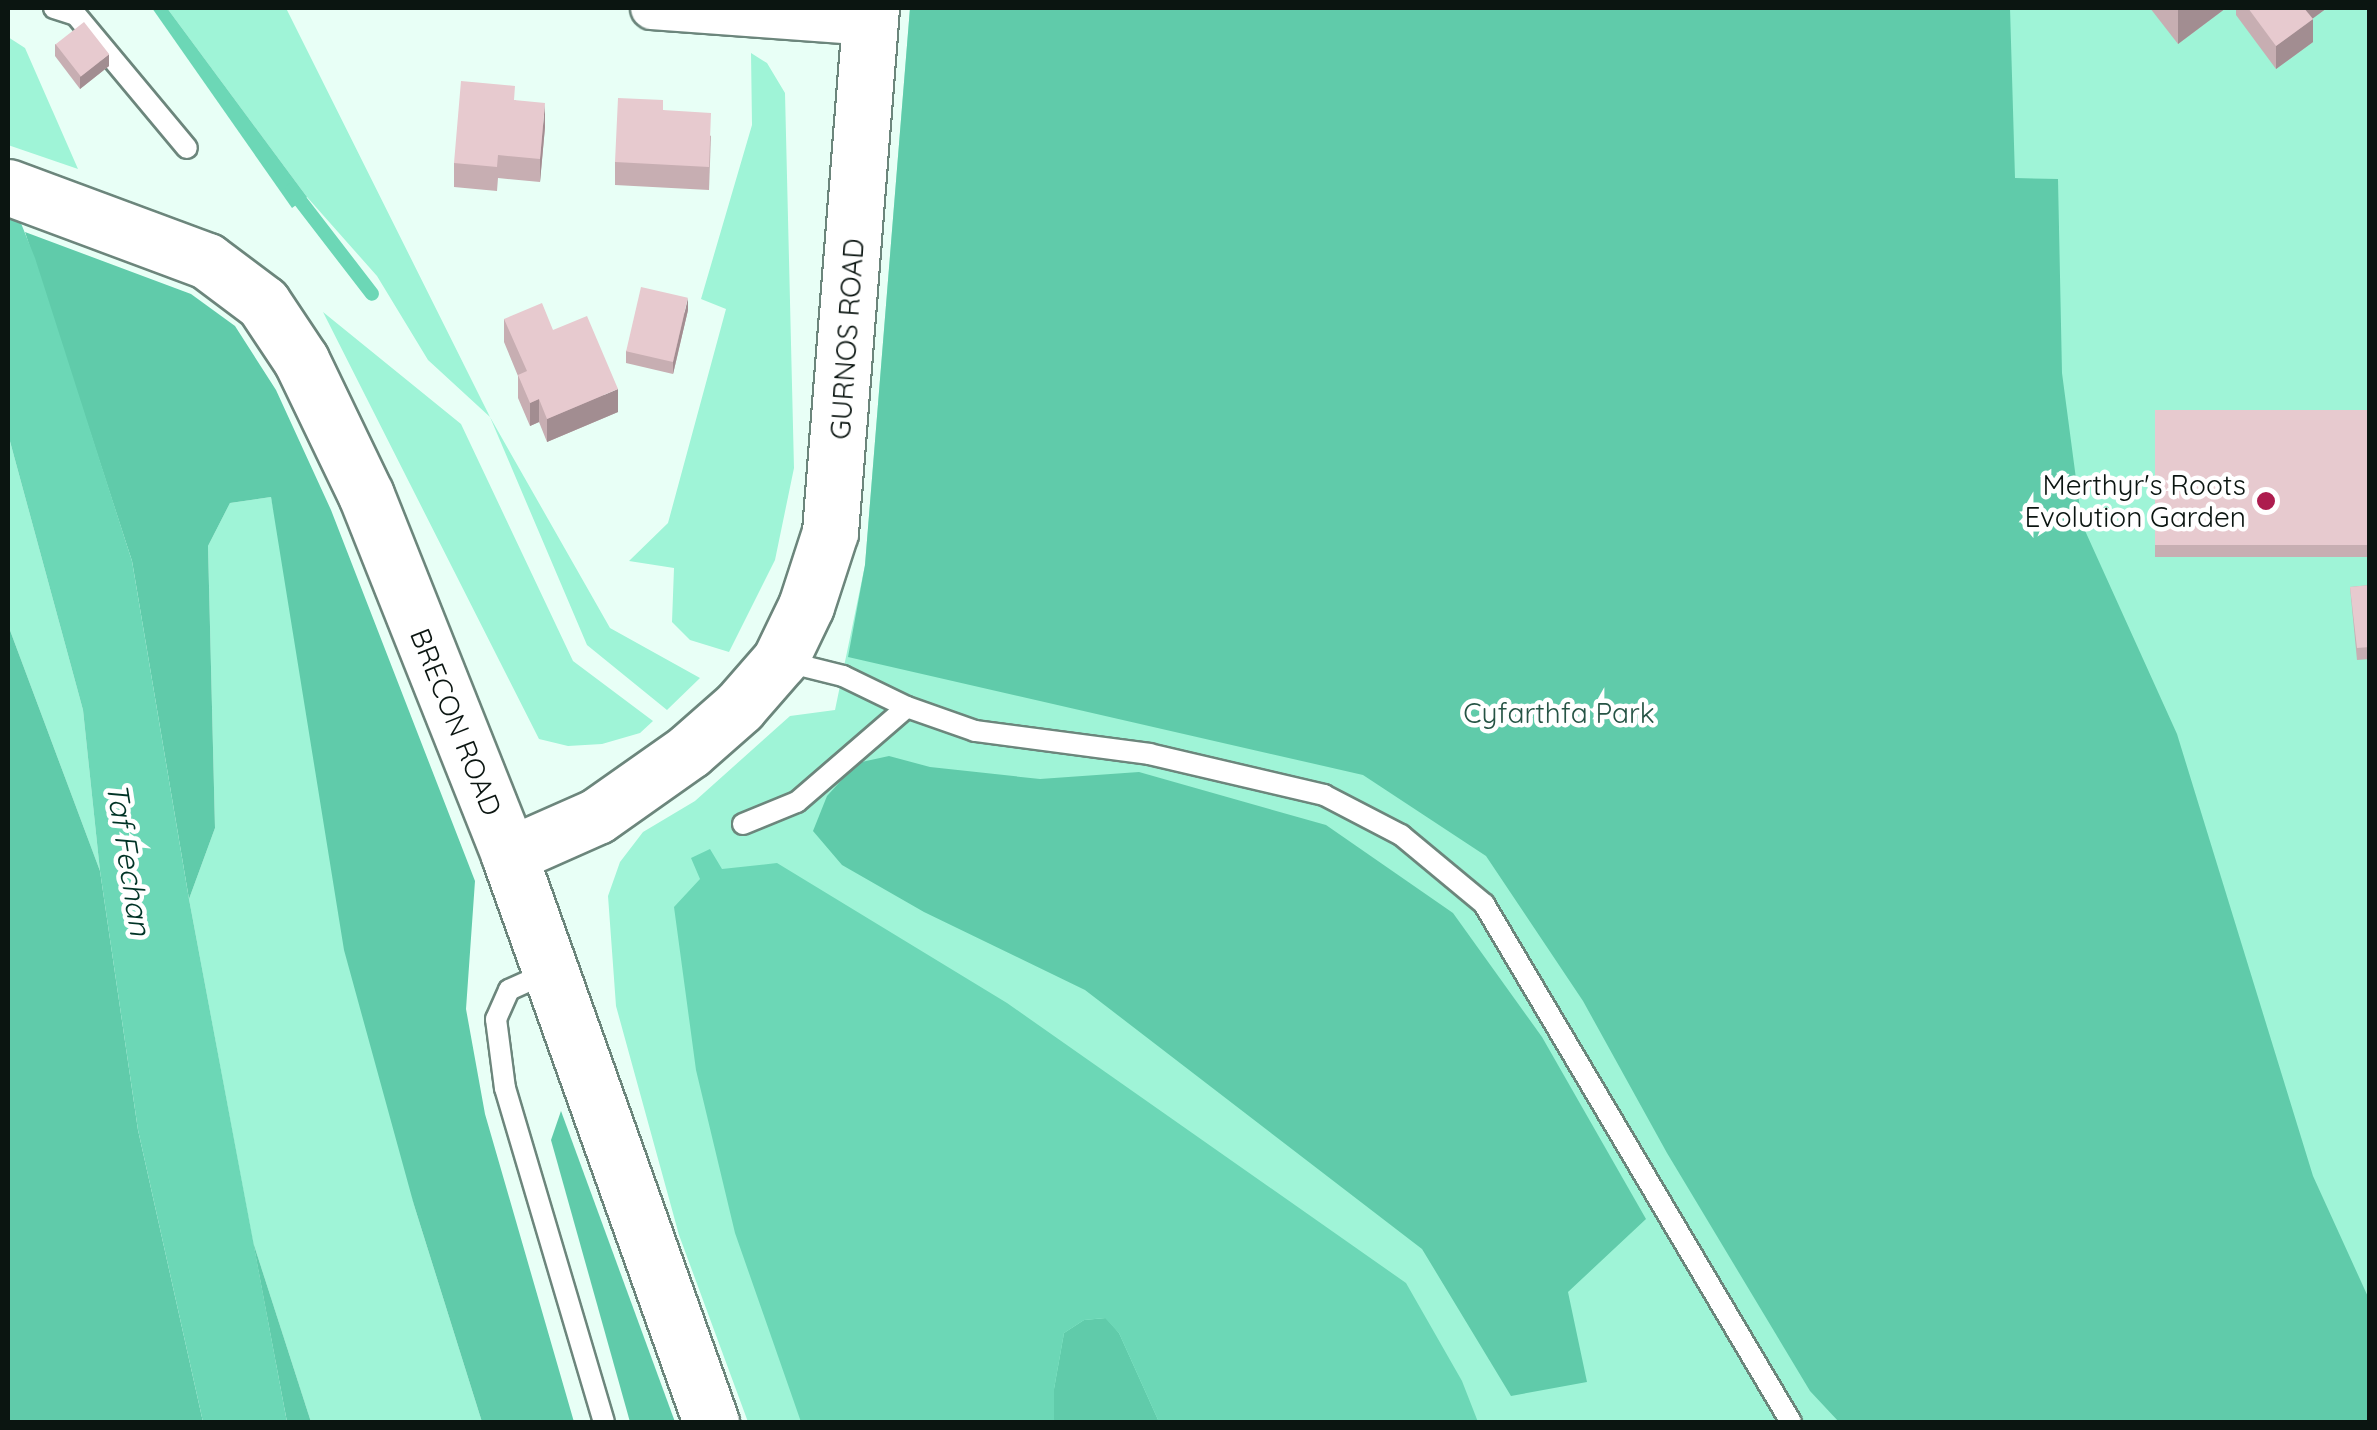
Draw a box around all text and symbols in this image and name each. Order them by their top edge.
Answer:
street label: GURNOS ROAD [823,237,871,441]
place label: Merthyr's Roots Evolution Garden [2025,468,2246,534]
marker: Merthyr's Roots Evolution Garden [2255,490,2277,512]
street label: BRECON ROAD [403,624,509,820]
park label: Cyfarthfa Park [1463,696,1655,730]
water label: Taf Fechan [99,780,159,938]

